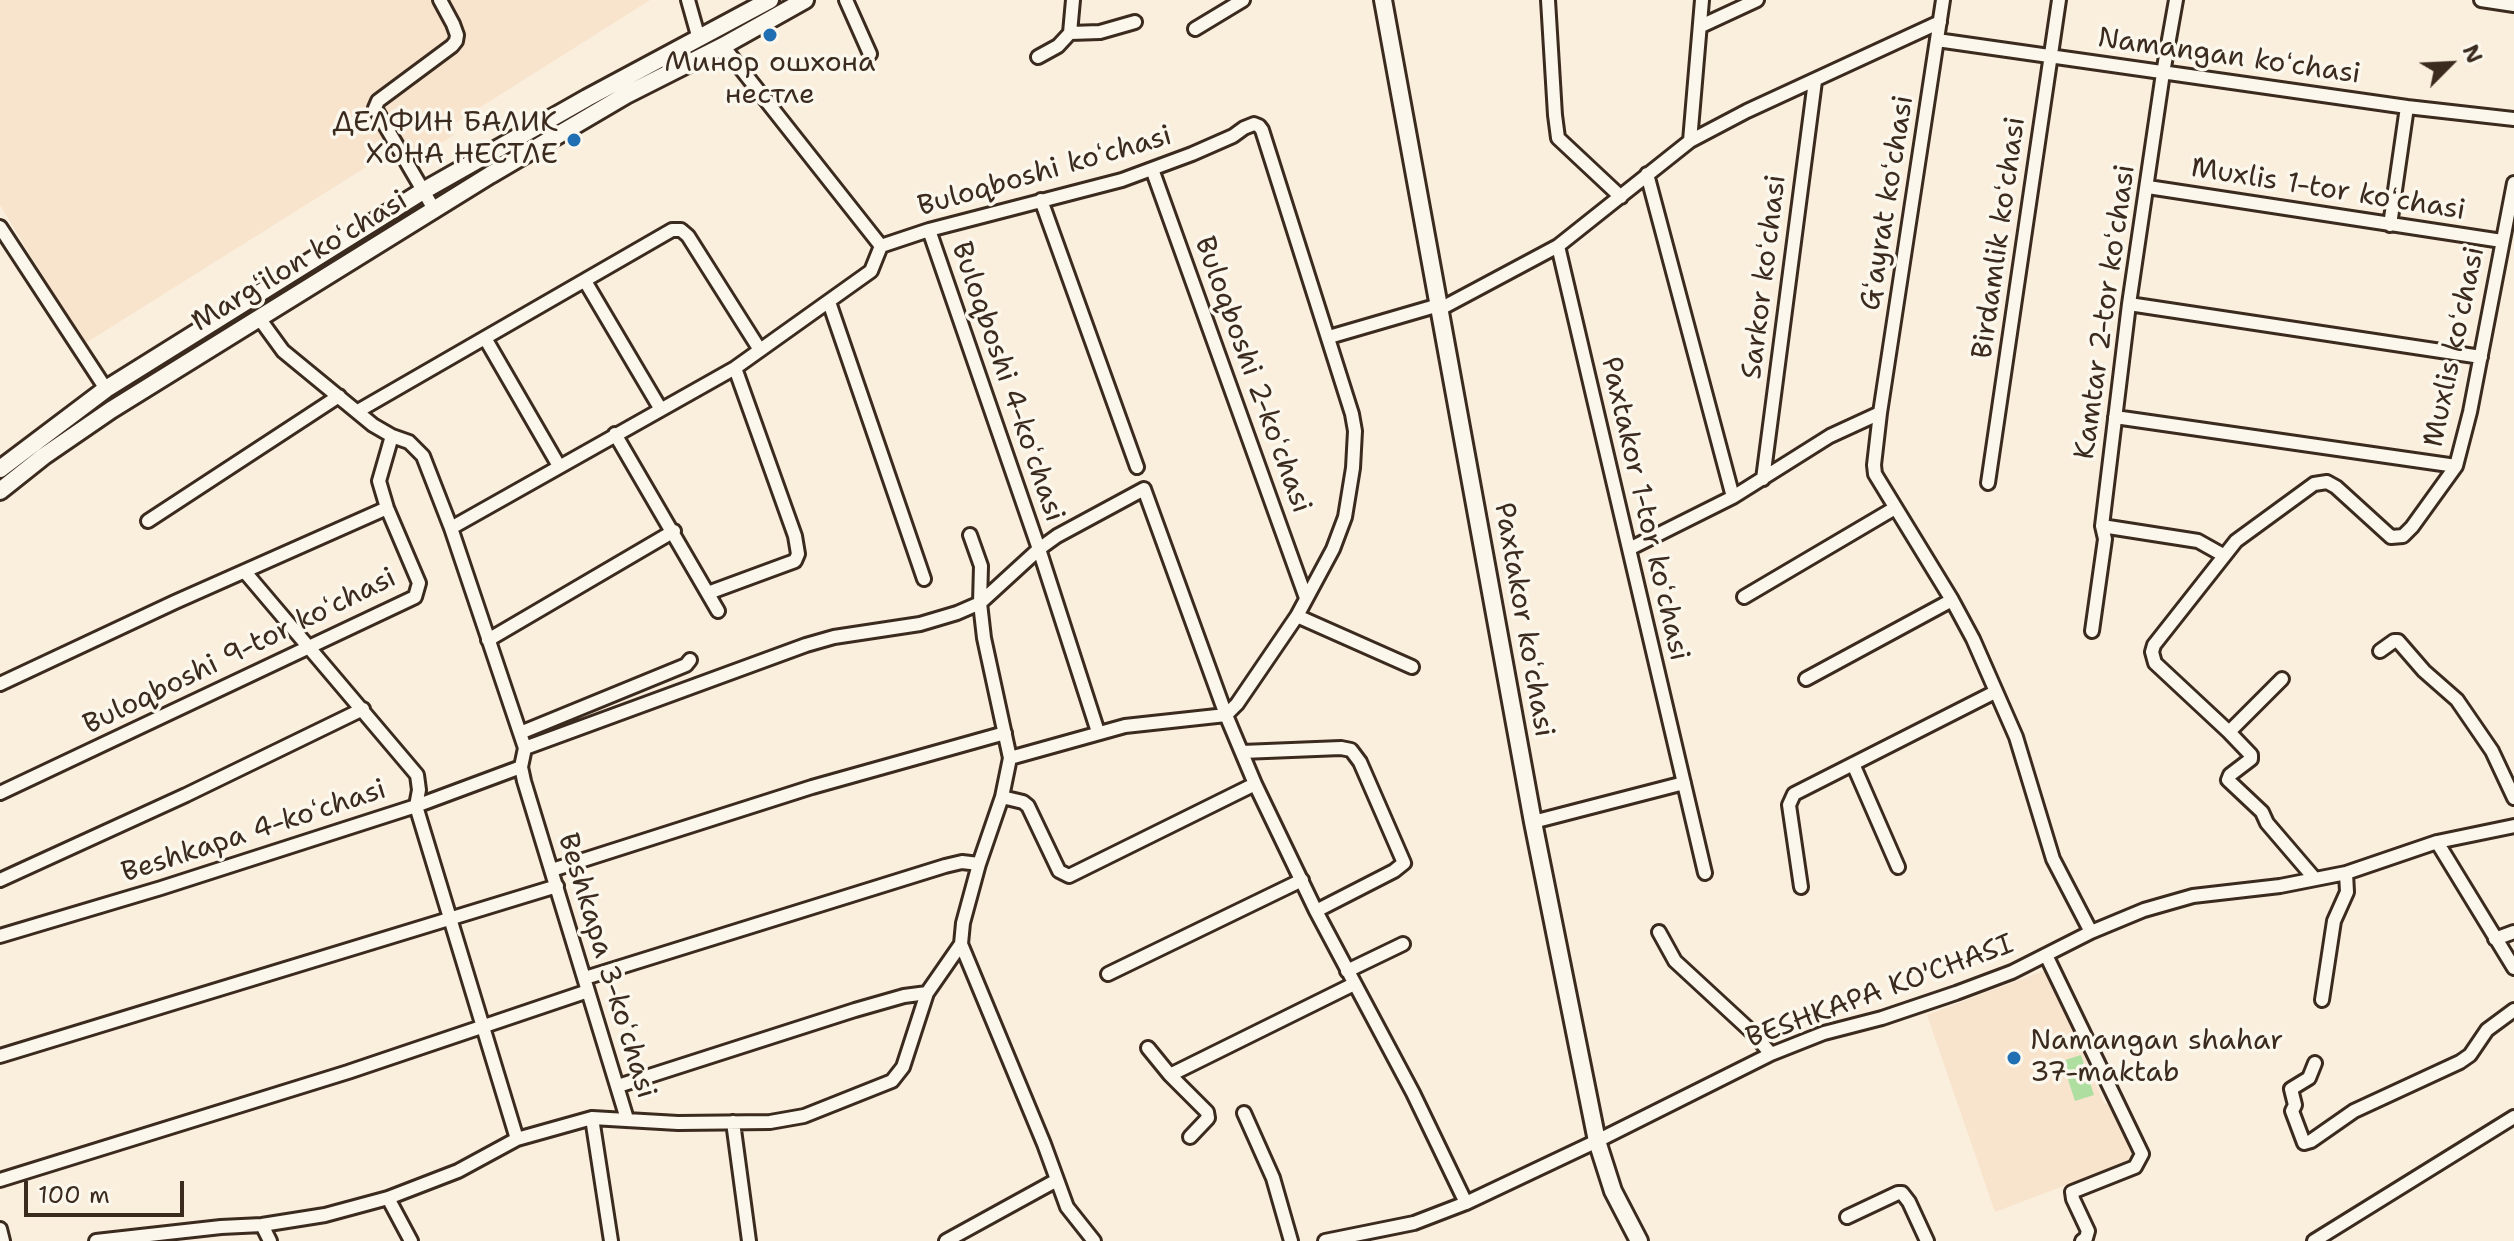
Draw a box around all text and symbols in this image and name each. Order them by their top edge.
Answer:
street label: Namangan koʻchasi [2095,22,2363,92]
north arrow [2410,24,2490,104]
marker: Минор ошхона нестле [761,26,779,44]
text: N [2456,40,2489,68]
place label: Минор ошхона нестле [665,47,875,113]
street label: Gʻayrat koʻchasi [1854,93,1922,313]
place label: ДЕЛФИН БАЛИК ХОНА НЕСТЛЕ [333,107,558,173]
street label: Birdamlik koʻchasi [1966,115,2034,361]
street label: Buloqboshi koʻchasi [914,120,1176,224]
marker: ДЕЛФИН БАЛИК ХОНА НЕСТЛЕ [565,131,583,149]
street label: Muxlis 1-tor koʻchasi [2188,152,2468,228]
street label: Kamtar 2-tor koʻchasi [2069,162,2143,462]
street label: Sarkor koʻchasi [1736,173,1794,381]
street label: Margʻilon koʻchasi [186,184,414,340]
street label: Buloqboshi 2-koʻchasi [1186,232,1318,518]
street label: Buloqboshi 4-koʻchasi [943,238,1071,526]
street label: Muxlis koʻchasi [2417,244,2493,450]
street label: Paxtakor 1-tor koʻchasi [1593,354,1695,664]
street label: Paxtakor koʻchasi [1486,500,1560,740]
street label: Buloqboshi 9-tor koʻchasi [78,562,402,742]
street label: Beshkapa 4-koʻchasi [118,773,390,891]
street label: Beshkapa 3-koʻchasi [550,829,662,1103]
street label: BESHKAPA KO'CHASI [1742,928,2018,1056]
place label: Namangan shahar 37-maktab [2030,1025,2283,1091]
marker: Namangan shahar 37-maktab [2005,1049,2023,1067]
scale bar [28,1165,188,1215]
text: 100 m [38,1179,110,1211]

